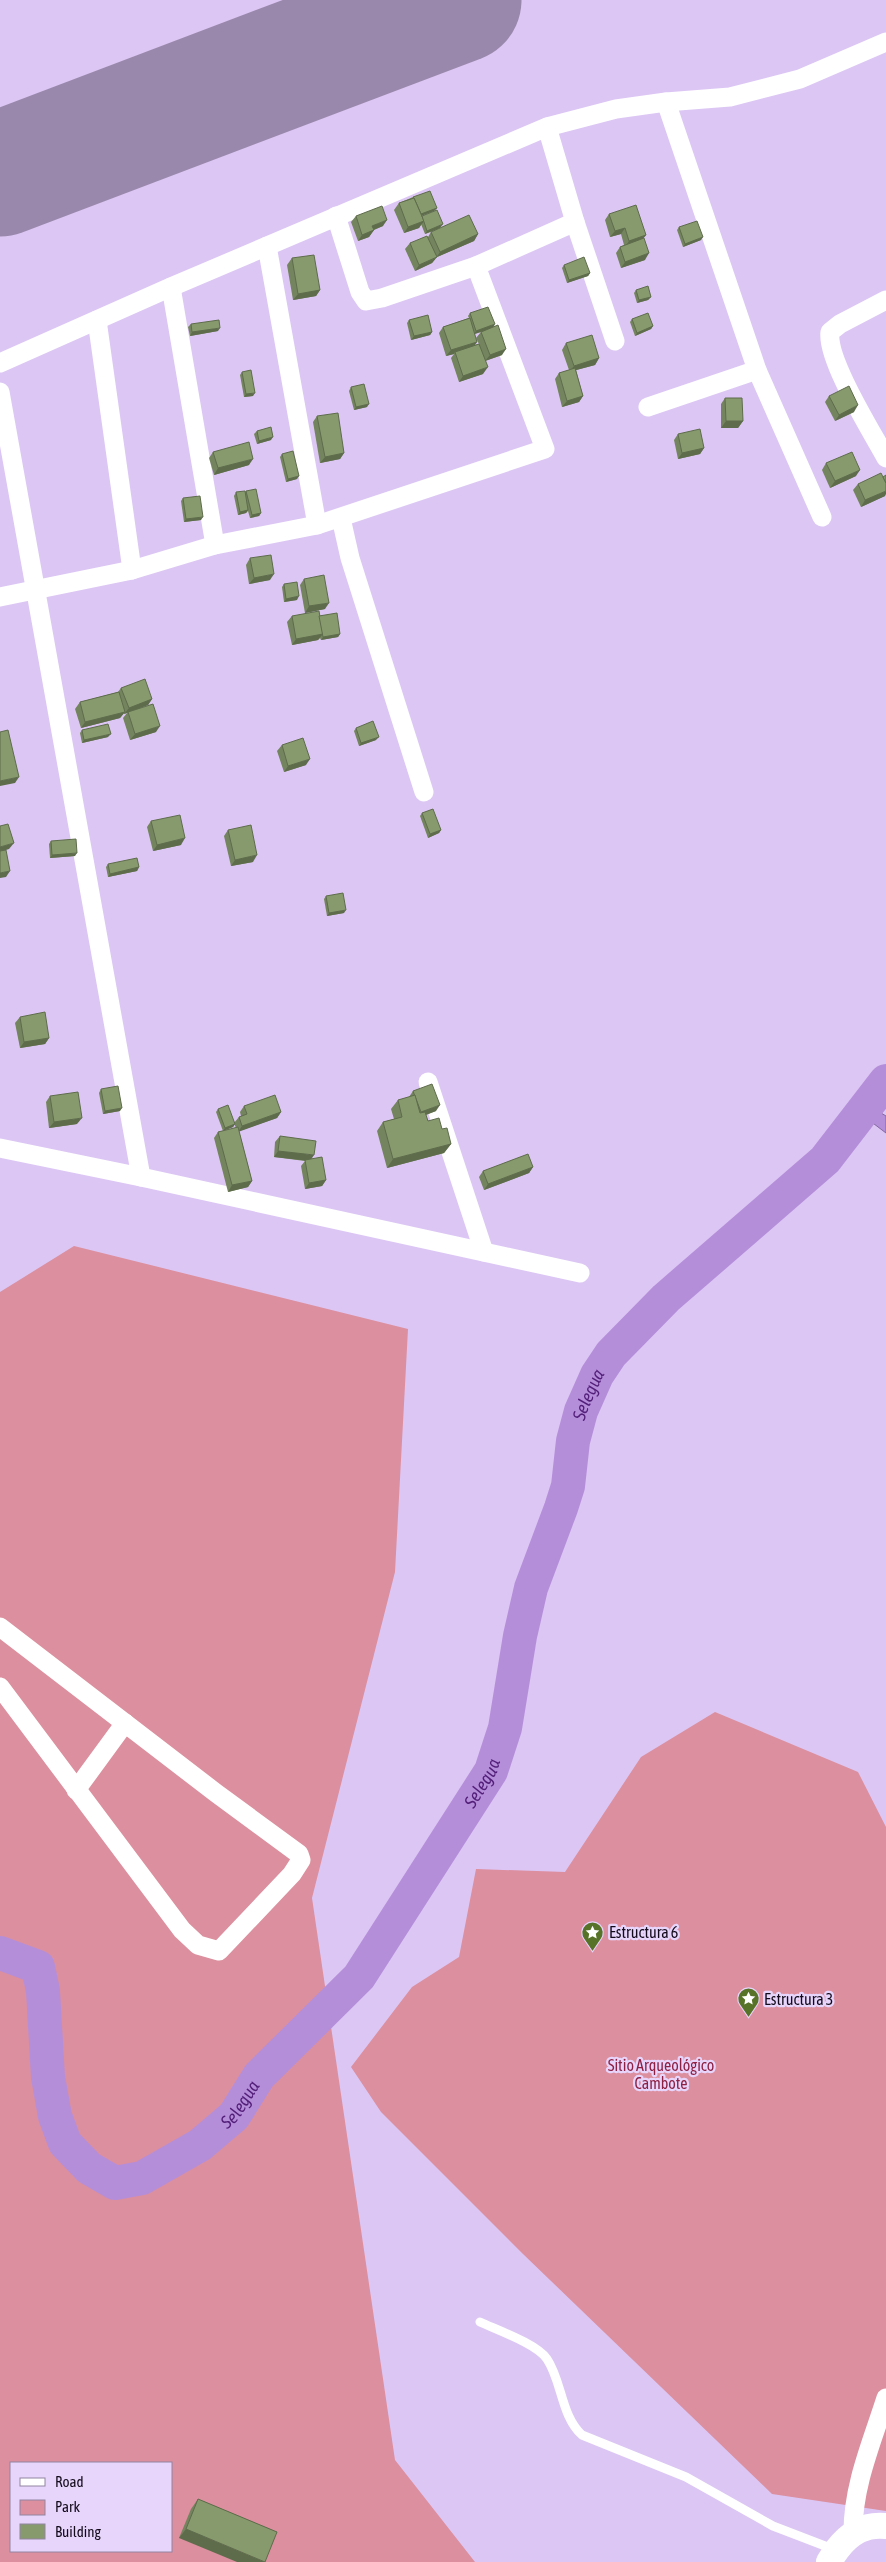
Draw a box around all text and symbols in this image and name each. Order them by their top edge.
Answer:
water label: Selegua [568,1364,609,1423]
water label: Selegua [459,1755,504,1812]
place icon: Estructura 6 [581,1920,605,1951]
place label: Estructura 6 [609,1923,678,1941]
place icon: Estructura 3 [736,1987,760,2018]
place label: Estructura 3 [764,1990,833,2008]
park label: Sitio Arqueológico Cambote [608,2056,714,2092]
water label: Selegua [215,2076,264,2133]
legend [10,2462,172,2552]
text: Road [55,2473,84,2490]
text: Park [55,2498,80,2515]
text: Building [55,2523,101,2540]

